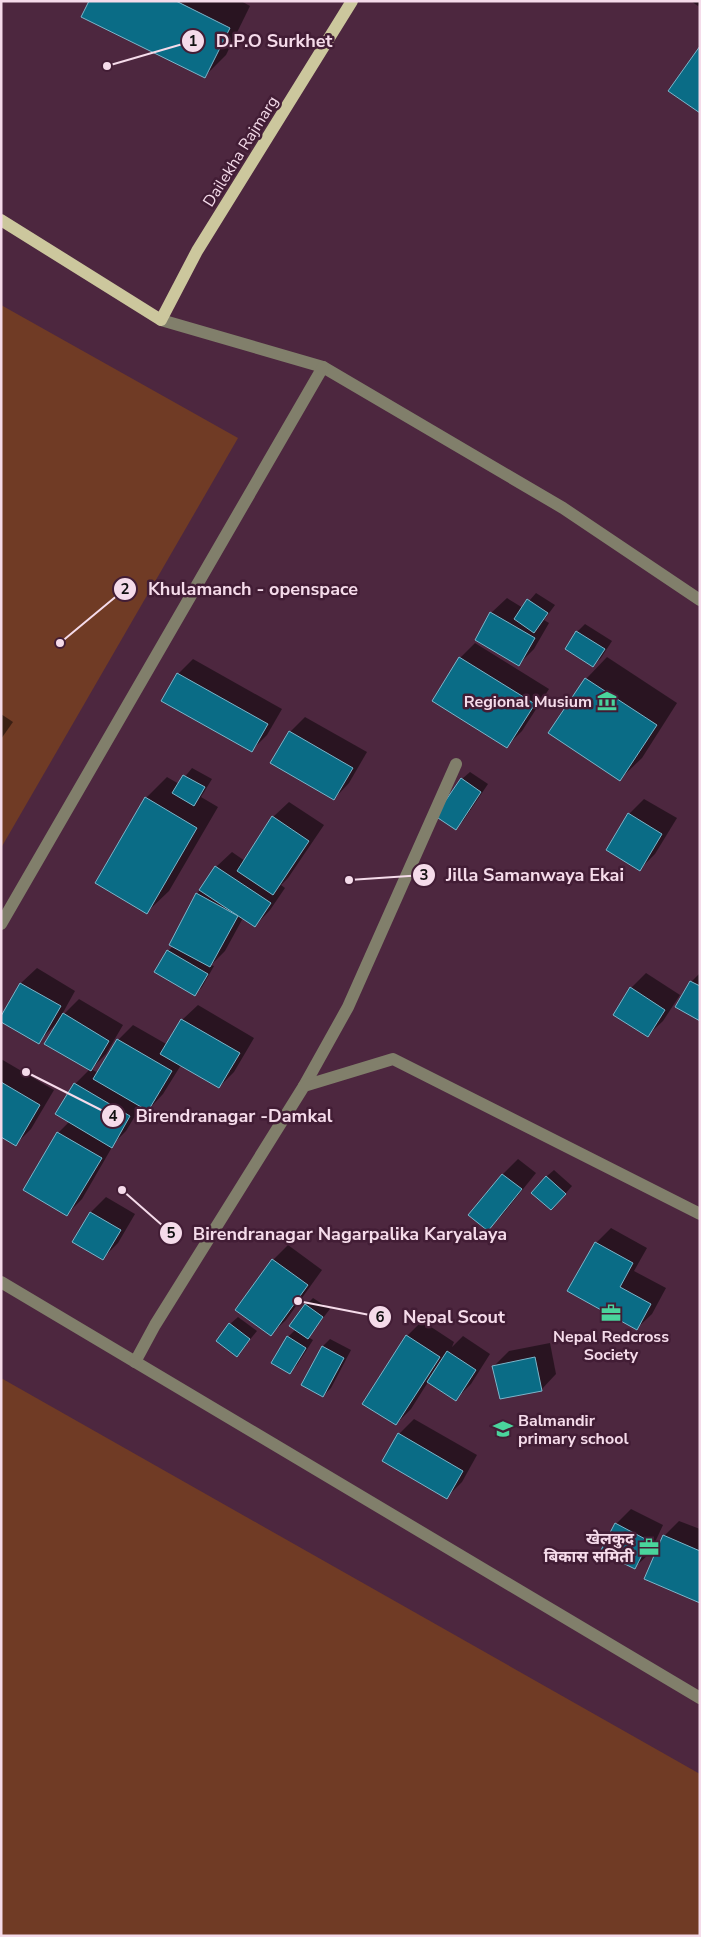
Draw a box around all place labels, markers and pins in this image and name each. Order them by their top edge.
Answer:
callout: D.P.O Surkhet [180,24,342,57]
callout: Khulamanch - openspace [113,572,368,605]
museum icon: Regional Musium [596,690,618,712]
place label: Regional Musium [464,691,592,713]
callout: Jilla Samanwaya Ekai [411,858,634,891]
callout: Birendranagar -Damkal [100,1099,342,1132]
callout: Birendranagar Nagarpalika Karyalaya [158,1217,518,1250]
callout: Nepal Scout [368,1301,515,1334]
office icon: Nepal Redcross Society [600,1302,622,1324]
place label: Nepal Redcross Society [553,1326,669,1366]
place label: Balmandir primary school [518,1410,628,1450]
school or university icon: Balmandir primary school [492,1418,514,1440]
place label: खेलकुद बिकास समिती [544,1528,635,1568]
office icon: खेलकुद बिकास समिती [638,1536,660,1558]

